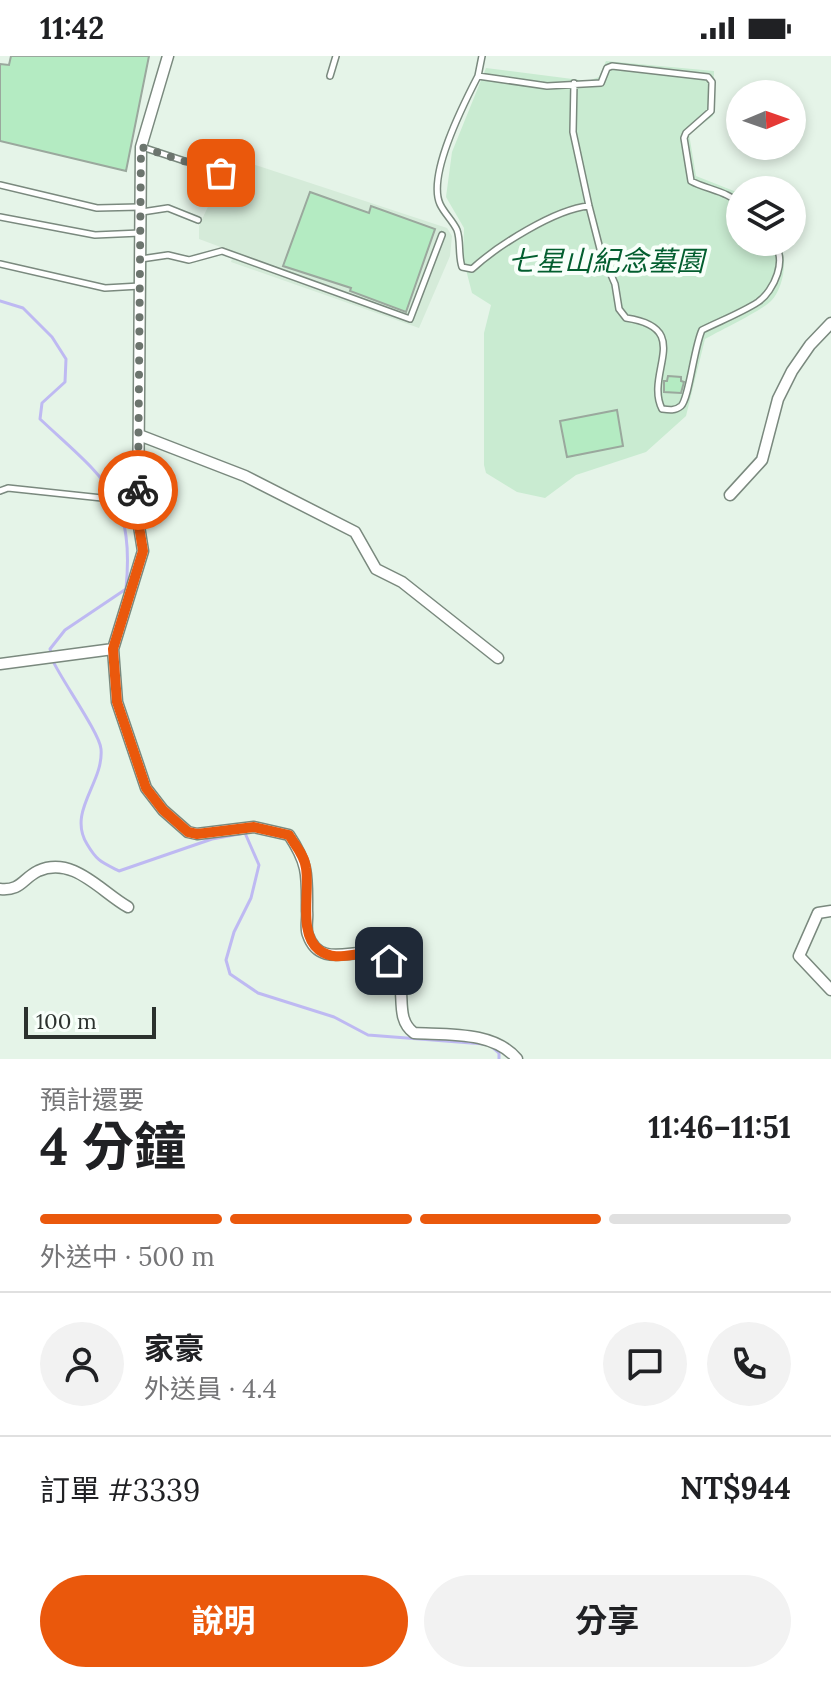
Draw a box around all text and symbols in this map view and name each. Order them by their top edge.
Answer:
text: 11:42 [40,9,104,47]
north arrow [726,80,806,160]
map controls [726,80,806,256]
pin [187,139,255,207]
icon: bag [199,151,243,195]
button: layers [726,176,806,256]
park label: 七星山紀念墓園 [508,243,708,279]
courier [98,450,178,530]
icon: bike [116,468,160,512]
pin [355,927,423,995]
icon: home [367,939,411,983]
scale bar [24,1003,156,1039]
text: 100 m [36,1007,97,1035]
text: 預計還要 [40,1083,144,1116]
text: 11:46–11:51 [648,1108,791,1146]
text: 4 分鐘 [40,1113,186,1179]
text: 外送中 · 500 m [40,1240,215,1273]
button: person [40,1322,124,1406]
button: chat [603,1322,687,1406]
button: phone [707,1322,791,1406]
text: 家豪 [144,1329,204,1367]
text: 外送員 · 4.4 [144,1372,277,1405]
text: NT$944 [680,1469,791,1507]
text: 訂單 #3339 [40,1471,200,1509]
button: 說明 [40,1575,408,1667]
button: 分享 [424,1575,791,1667]

